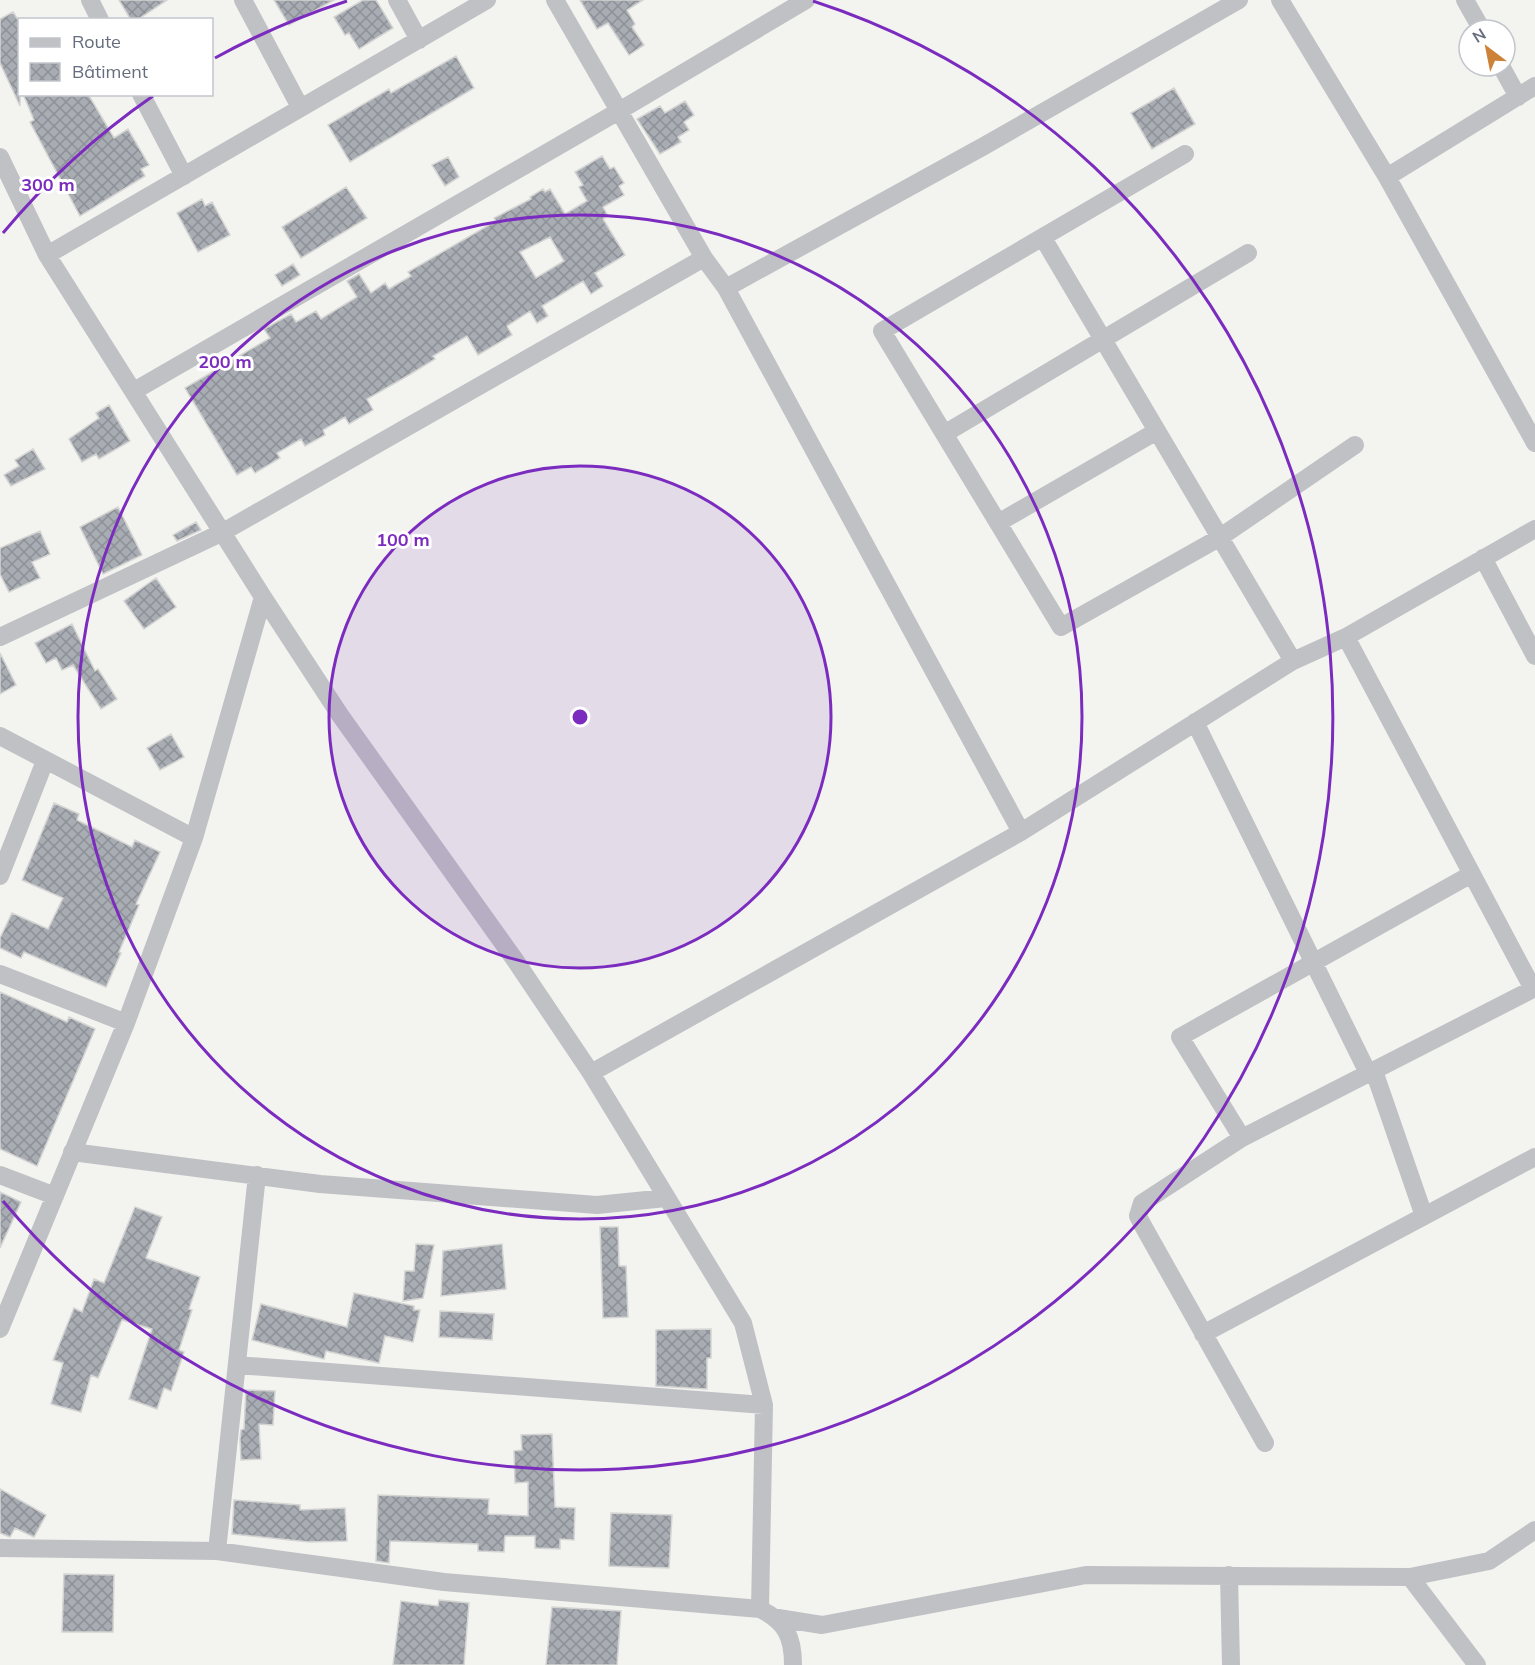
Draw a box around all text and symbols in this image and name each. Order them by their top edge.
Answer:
legend [18,18,213,96]
north arrow [1457,18,1517,78]
text: N [1469,24,1489,47]
text: Route [72,30,121,53]
text: Bâtiment [72,60,148,83]
text: 300 m [21,173,75,196]
text: 200 m [198,350,252,373]
text: 100 m [376,528,430,551]
centre of rings [570,707,590,727]

